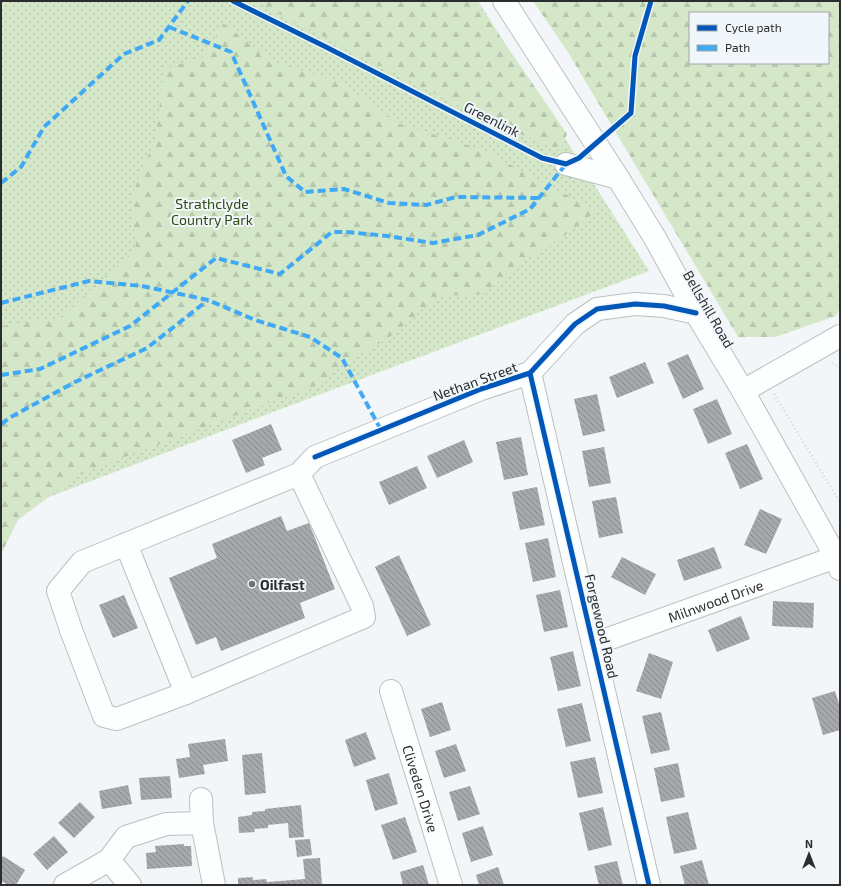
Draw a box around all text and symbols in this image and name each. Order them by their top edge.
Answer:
legend [689,12,829,64]
text: Cycle path [725,20,782,34]
text: Path [725,40,750,54]
street label: Greenlink [461,98,523,140]
park label: Strathclyde Country Park [171,195,253,228]
street label: Bellshill Road [680,267,738,351]
street label: Nethan Street [430,358,520,404]
street label: Forgewood Road [582,572,622,680]
street label: Milnwood Drive [666,575,765,625]
place label: Oilfast [260,576,305,593]
marker: Oilfast [247,579,257,589]
street label: Cliveden Drive [400,743,443,834]
north arrow [789,834,829,874]
text: N [805,837,813,850]

